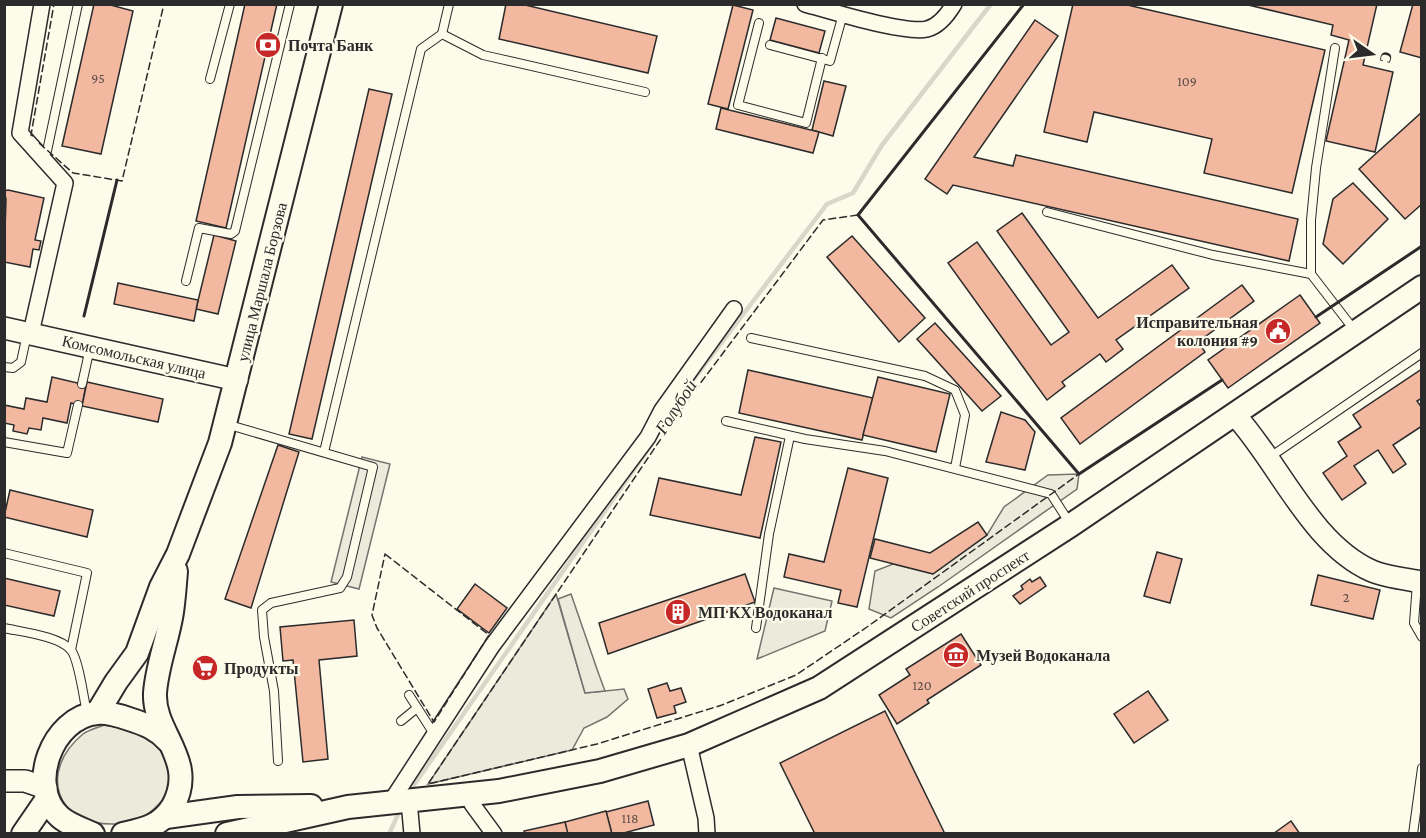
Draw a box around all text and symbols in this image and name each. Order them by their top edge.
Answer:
north arrow [1342,24,1402,84]
bank icon: Почта Банк [253,30,283,60]
place label: Почта Банк [288,37,374,54]
text: С [1376,50,1396,65]
house number: 95 [91,70,105,86]
house number: 109 [1177,73,1197,89]
street label: улица Маршала Борзова [234,201,291,364]
place label: Исправительная колония #9 [1136,314,1258,349]
public building icon: Исправительная колония #9 [1263,316,1293,346]
street label: Комсомольская улица [60,332,208,383]
water label: Голубой [651,376,701,439]
street label: Советский проспект [908,546,1033,636]
house number: 2 [1343,589,1350,605]
building icon: МП КХ Водоканал [663,597,693,627]
place label: МП КХ Водоканал [698,604,833,621]
museum icon: Музей Водоканала [941,640,971,670]
place label: Музей Водоканала [976,647,1110,665]
supermarket icon: Продукты [190,653,220,683]
place label: Продукты [224,660,299,678]
house number: 120 [912,677,932,693]
house number: 118 [622,810,638,826]

